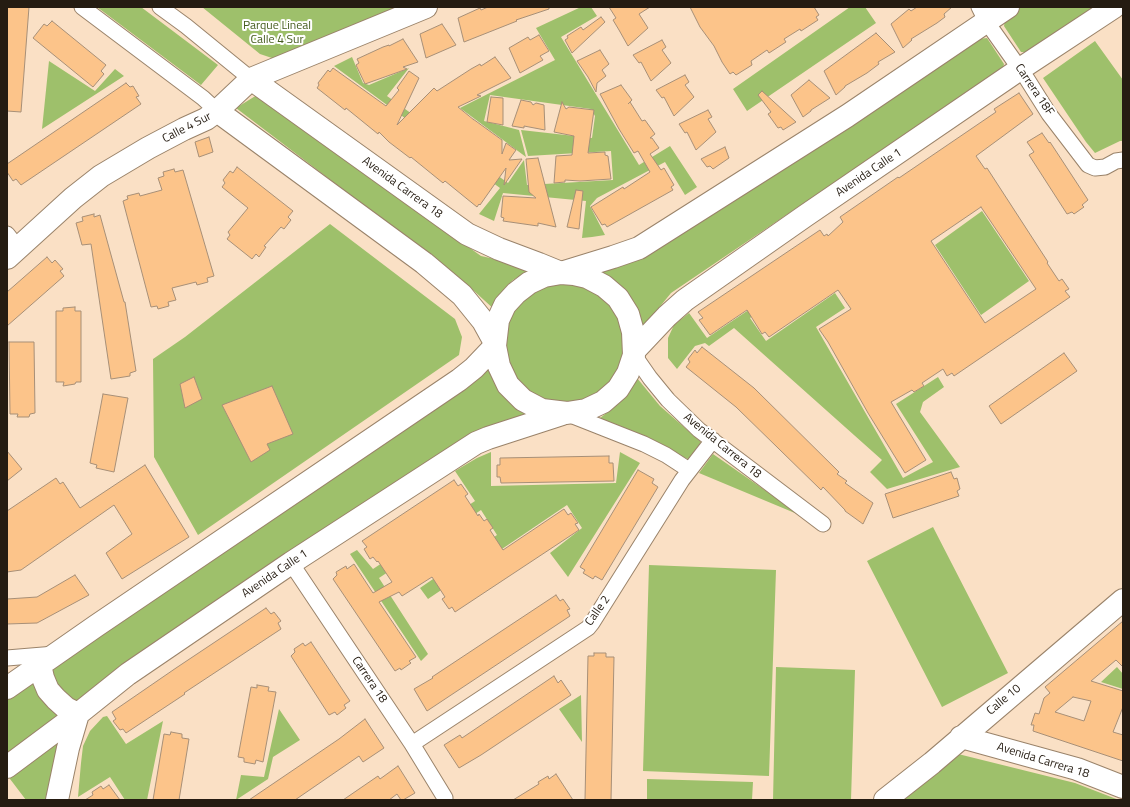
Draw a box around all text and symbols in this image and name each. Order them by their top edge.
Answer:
park label: Parque Lineal Calle 4 Sur [243,19,311,47]
street label: Carrera 18F [1011,61,1057,119]
street label: Calle 4 Sur [160,110,214,146]
street label: Avenida Calle 1 [833,146,905,200]
street label: Avenida Carrera 18 [359,154,445,222]
street label: Avenida Carrera 18 [680,410,764,482]
street label: Avenida Calle 1 [239,547,311,601]
street label: Calle 2 [582,593,614,629]
street label: Carrera 18 [348,654,390,706]
street label: Calle 10 [984,682,1024,718]
street label: Avenida Carrera 18 [995,740,1091,782]

